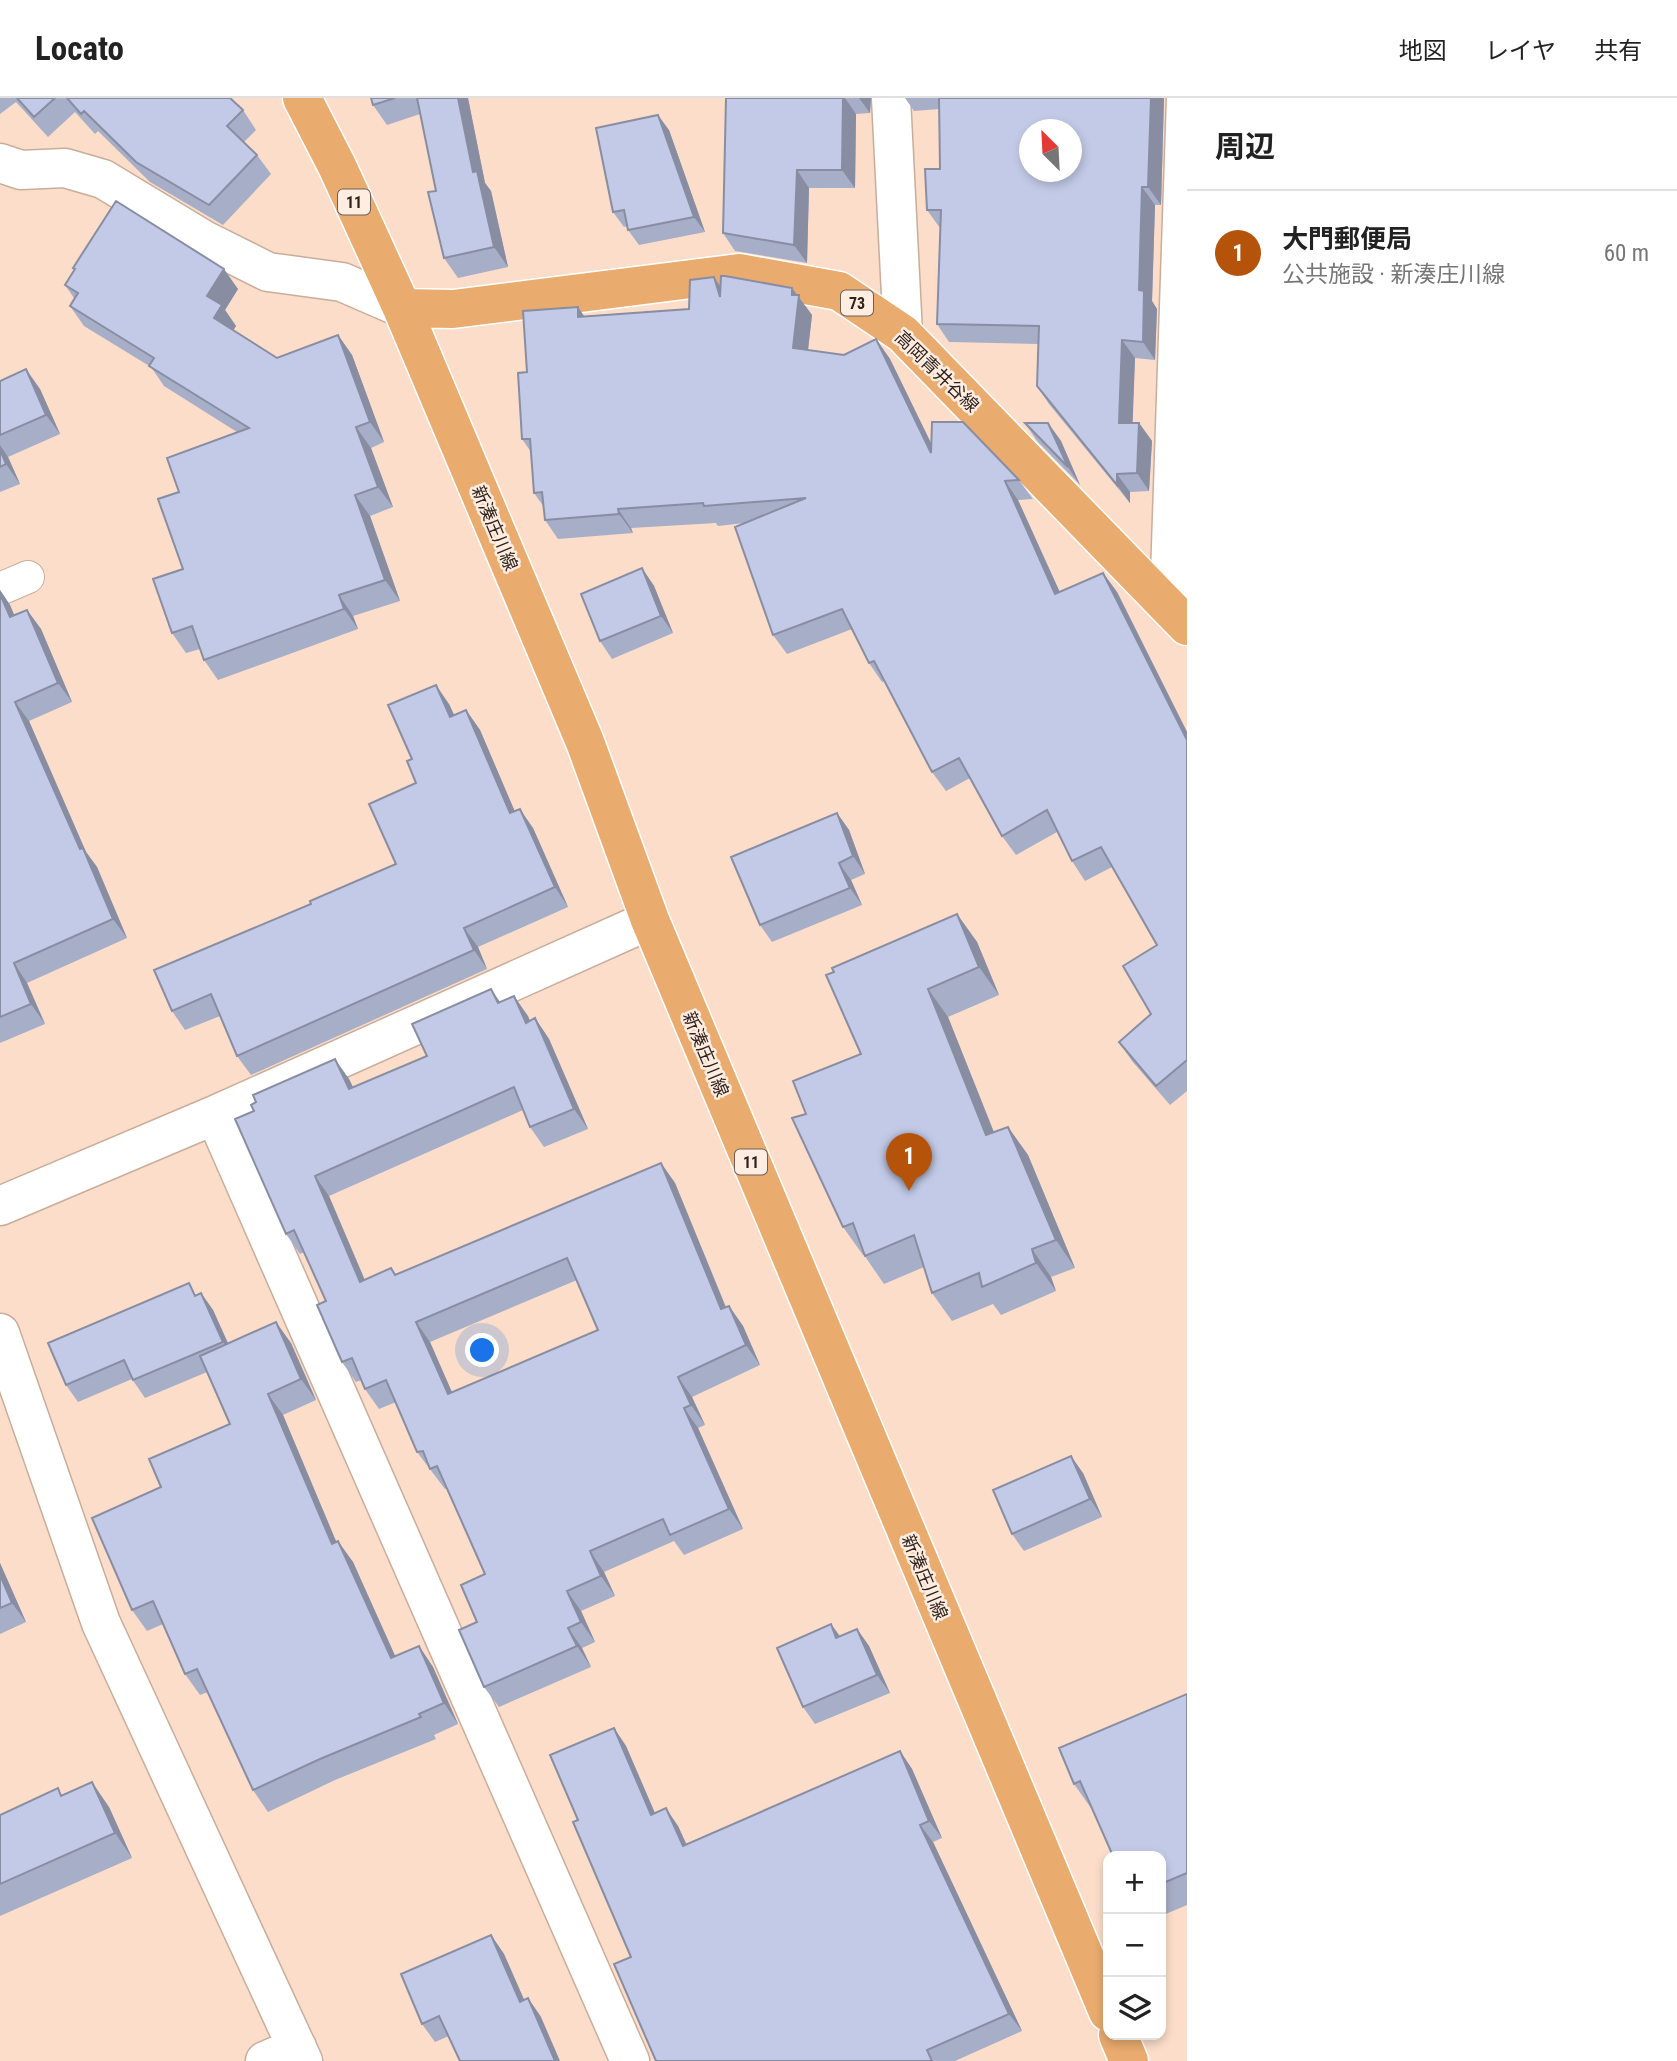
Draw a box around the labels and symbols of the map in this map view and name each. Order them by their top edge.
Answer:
north arrow [1019,119,1082,182]
road number: 11 [338,190,370,214]
road number: 73 [841,290,873,316]
street label: 高岡青井谷線 [891,326,983,416]
street label: 新湊庄川線 [468,482,522,574]
street label: 新湊庄川線 [679,1008,733,1100]
pin: 1 [886,1133,932,1191]
road number: 11 [735,1150,767,1174]
your location [465,1333,499,1367]
street label: 新湊庄川線 [898,1531,952,1623]

